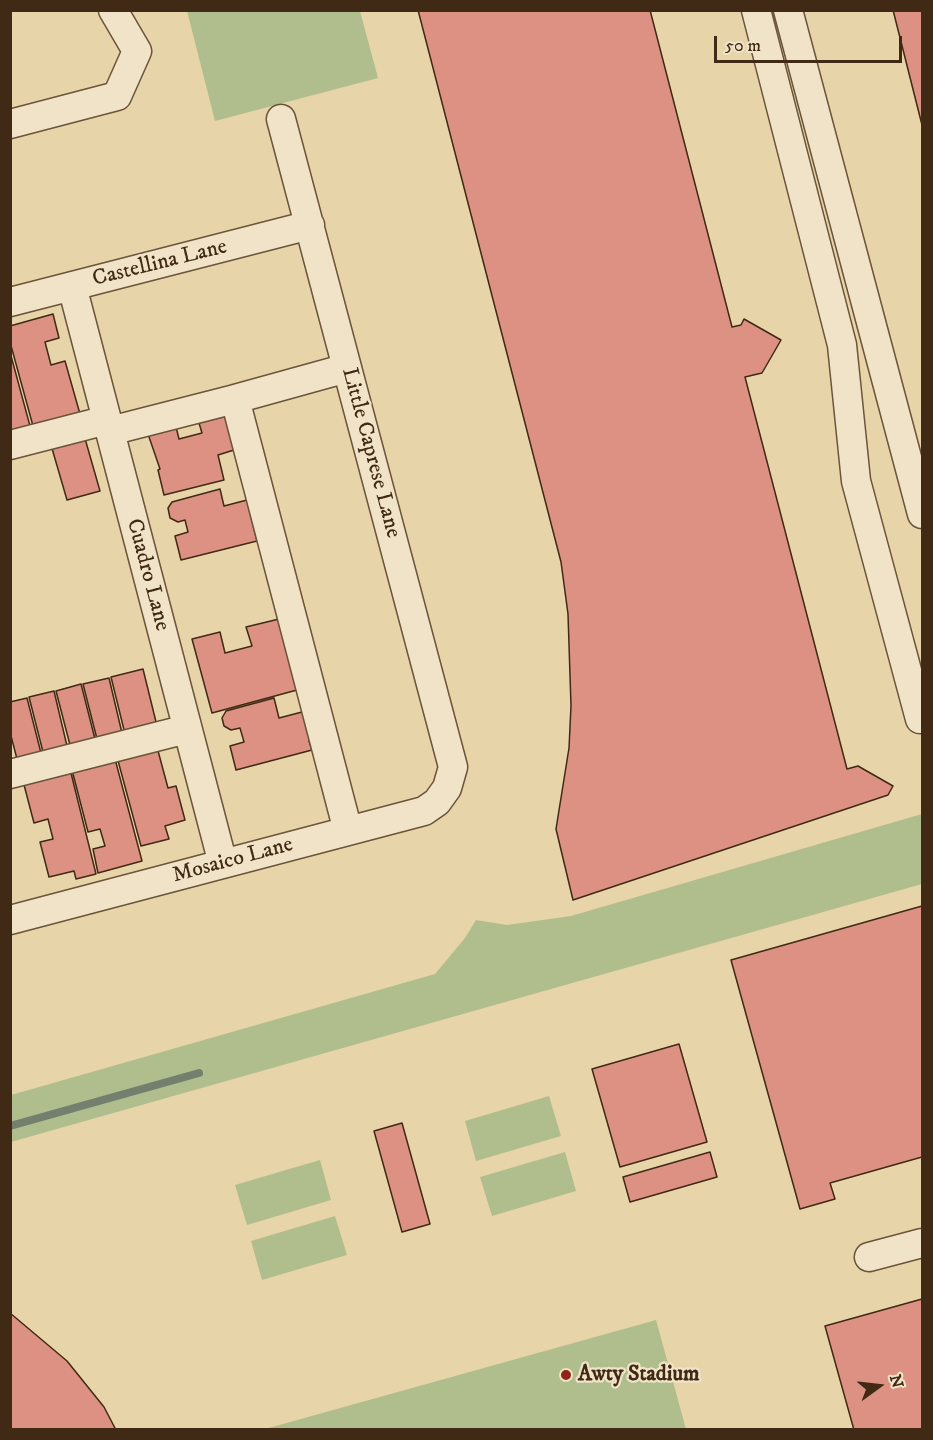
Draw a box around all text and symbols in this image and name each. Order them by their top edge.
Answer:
scale bar [717,24,904,62]
text: 50 m [725,35,761,57]
street label: Castellina Lane [90,235,230,293]
street label: Little Caprese Lane [335,365,405,541]
street label: Cuadro Lane [119,516,175,634]
street label: Mosaico Lane [170,832,296,890]
north arrow [849,1356,909,1416]
place label: Awty Stadium [578,1362,700,1388]
marker: Awty Stadium [559,1368,573,1382]
text: N [885,1372,908,1390]

